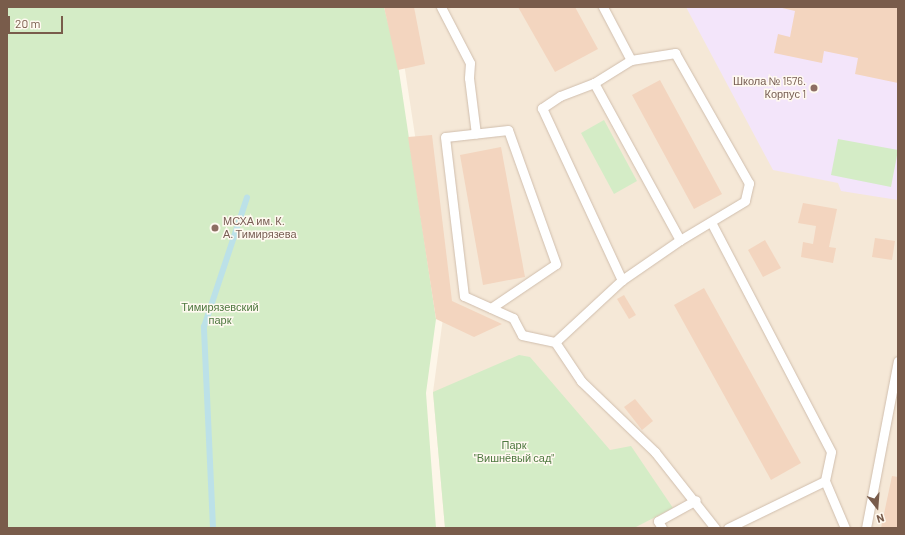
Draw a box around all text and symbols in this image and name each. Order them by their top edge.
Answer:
scale bar [10,8,65,34]
text: 20 m [15,16,41,30]
place label: Школа № 1576. Корпус 1 [733,75,806,101]
marker: Школа № 1576. Корпус 1 [809,83,819,93]
place label: МСХА им. К. А. Тимирязева [223,215,297,241]
marker: МСХА им. К. А. Тимирязева [210,223,220,233]
park label: Тимирязевский парк [181,301,259,327]
park label: Парк "Вишнёвый сад" [474,439,554,465]
north arrow [857,487,897,527]
text: N [875,512,886,526]

